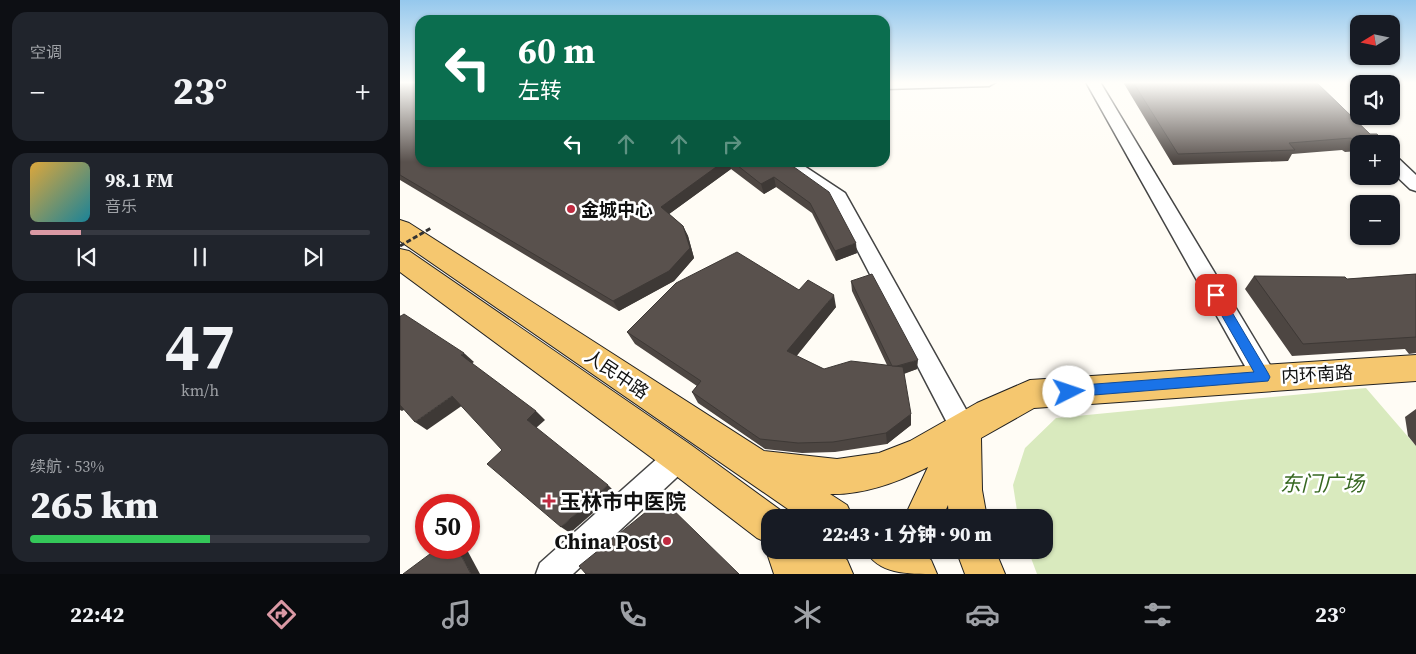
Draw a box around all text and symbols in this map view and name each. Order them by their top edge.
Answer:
north arrow [1350,15,1400,65]
map controls [1350,15,1400,245]
text: 60 m [518,27,595,75]
icon: left [435,35,500,100]
text: 空调 [30,41,62,63]
text: 23° [173,65,227,117]
text: − [30,73,45,111]
text: + [355,73,370,111]
text: 左转 [518,75,562,105]
button: sound [1350,75,1400,125]
icon: left [559,130,587,158]
icon: ahead [612,130,640,158]
icon: ahead [665,130,693,158]
icon: right [718,130,746,158]
button: + [1350,135,1400,185]
text: 98.1 FM [105,167,174,193]
text: 音乐 [105,195,137,217]
button: − [1350,195,1400,245]
place label: 金城中心 [581,197,653,222]
marker: 金城中心 [565,203,577,215]
icon: previous [73,243,101,271]
icon: pause [186,243,214,271]
icon: next [299,243,327,271]
pin [1195,274,1237,316]
icon: arrive [1202,281,1230,309]
text: 47 [165,302,235,391]
street label: 人民中路 [580,344,654,404]
street label: 内环南路 [1280,360,1354,388]
position arrow [1042,365,1094,417]
text: km/h [181,379,219,401]
text: 续航 · 53% [30,455,104,477]
park label: 东门广场 [1280,469,1366,498]
text: 265 km [30,479,158,531]
place label: 玉林市中医院 [560,487,686,516]
speed limit sign: 50 [415,494,480,559]
marker: 玉林市中医院 [542,494,556,508]
text: 22:43 · 1 分钟 · 90 m [822,521,992,547]
place label: China Post [555,527,657,556]
marker: China Post [661,535,673,547]
icon: directions [264,597,299,632]
icon: music [439,597,474,632]
icon: phone [615,597,650,632]
icon: climate [790,597,825,632]
icon: car [965,597,1000,632]
icon: filters [1140,597,1175,632]
text: 22:42 [70,599,124,629]
text: 23° [1315,599,1346,629]

